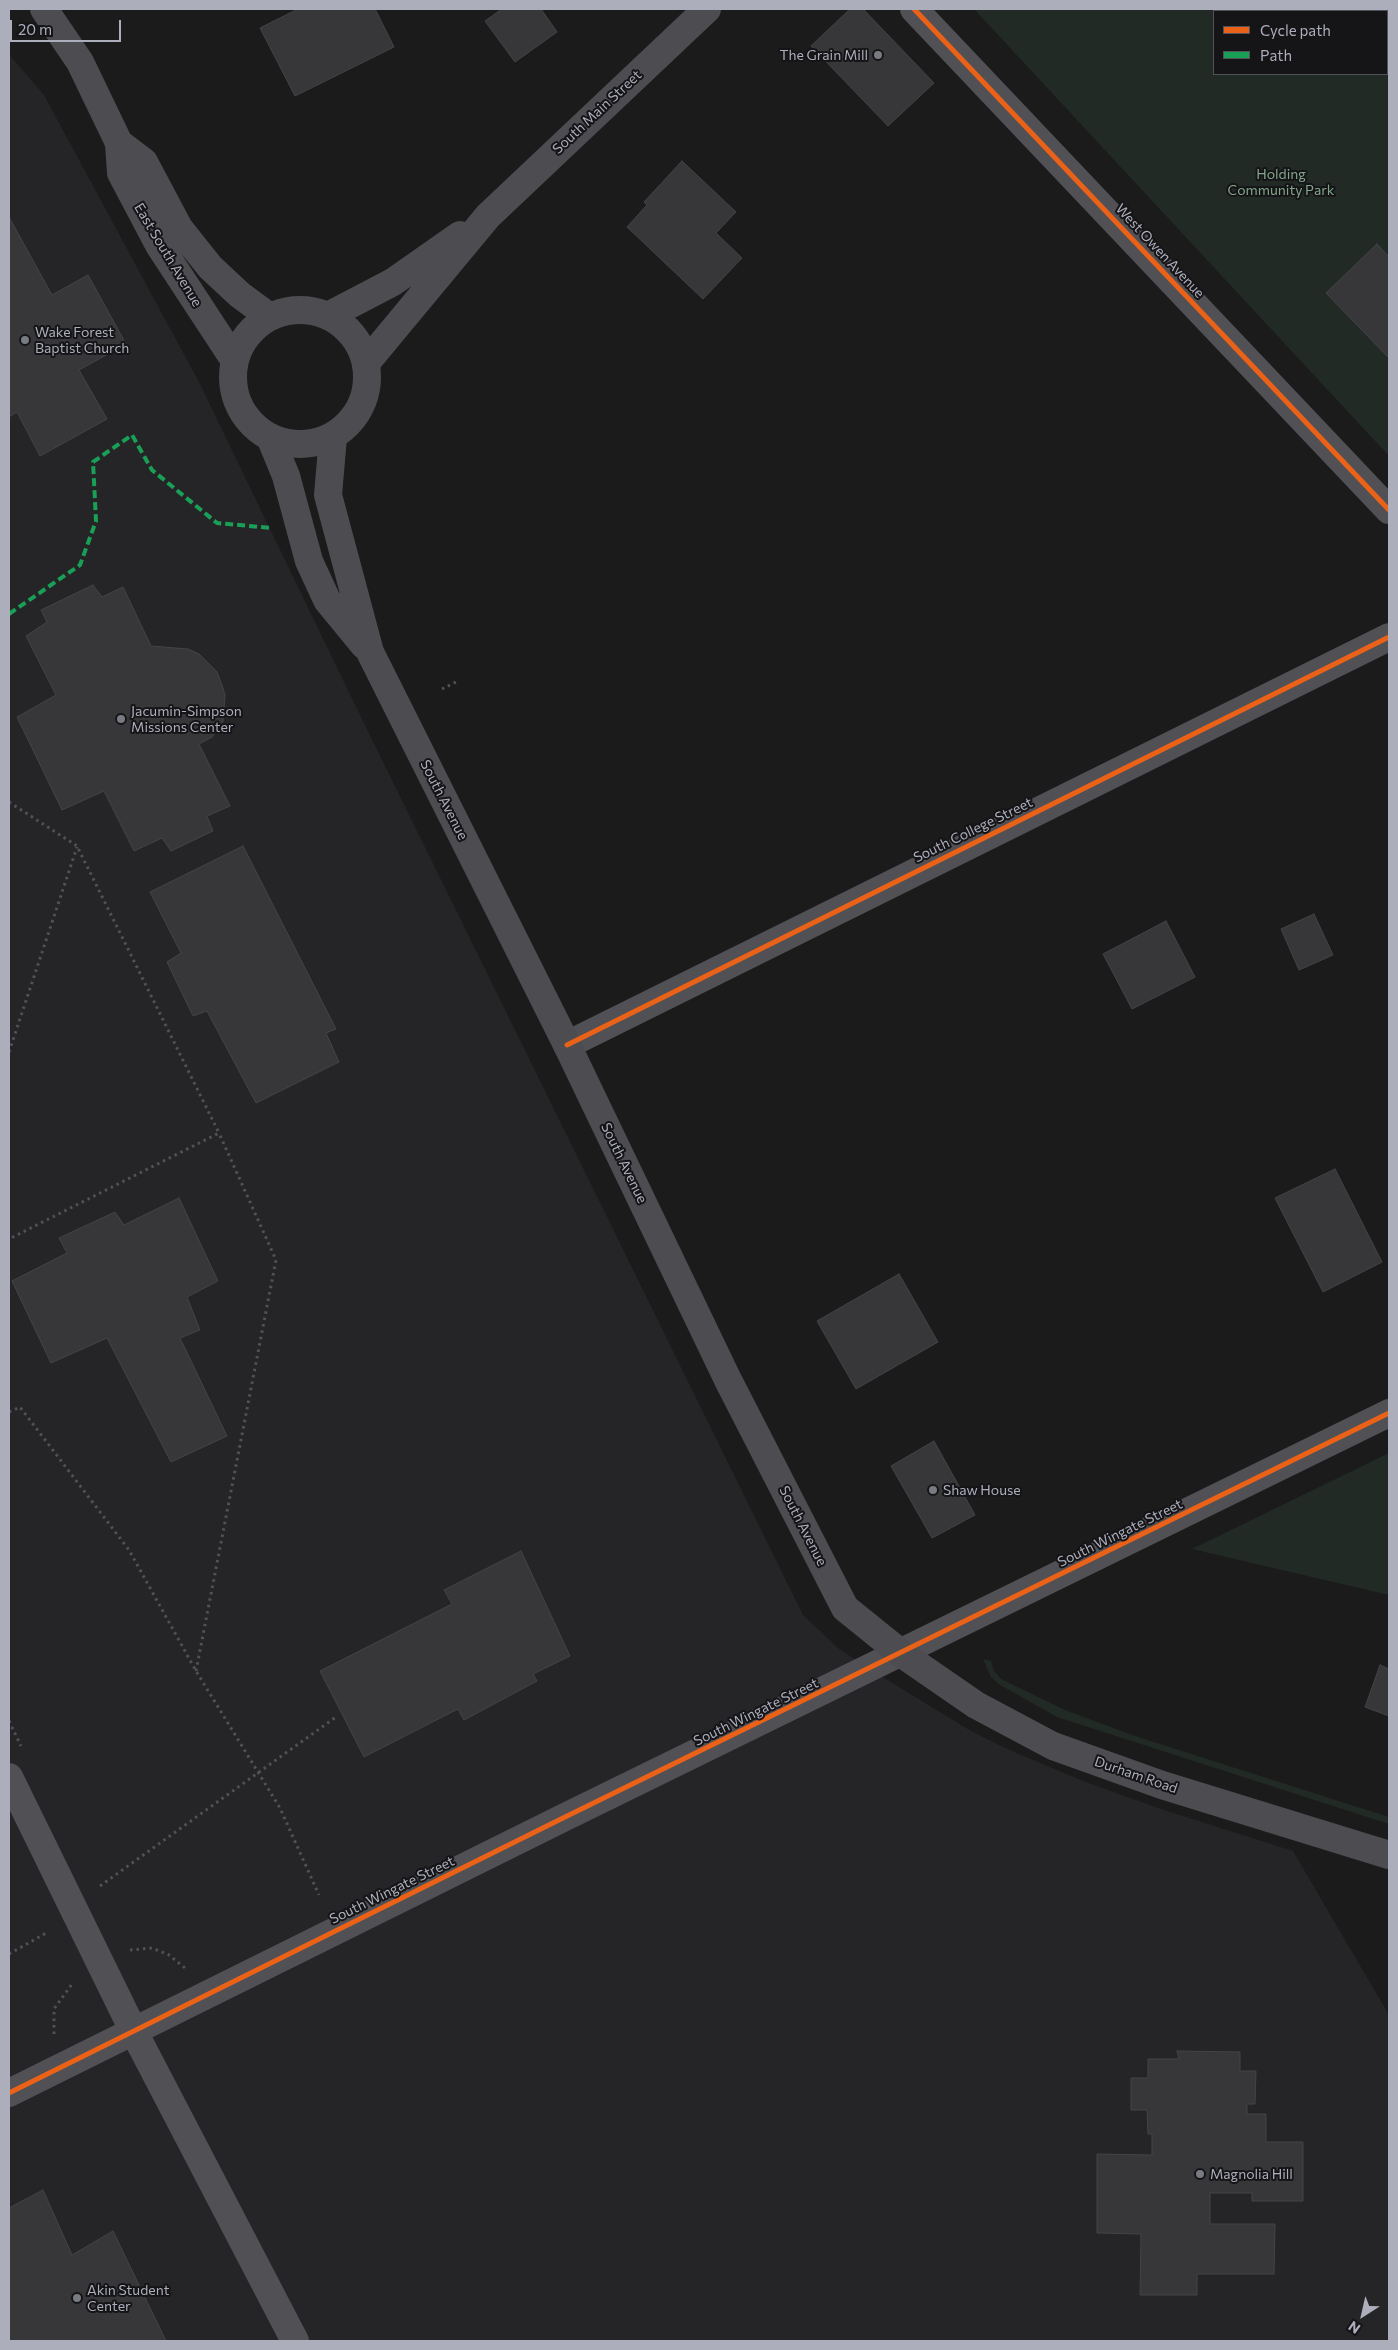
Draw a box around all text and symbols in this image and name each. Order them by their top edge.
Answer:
scale bar [12,10,124,42]
legend [1213,10,1388,75]
text: 20 m [18,20,52,38]
text: Cycle path [1260,21,1331,39]
text: Path [1260,46,1292,64]
place label: The Grain Mill [779,47,868,63]
marker: The Grain Mill [872,49,884,61]
street label: South Main Street [549,67,645,157]
park label: Holding Community Park [1228,166,1334,198]
street label: East South Avenue [130,200,206,310]
street label: West Owen Avenue [1112,200,1208,302]
place label: Wake Forest Baptist Church [35,324,129,357]
marker: Wake Forest Baptist Church [19,334,31,346]
place label: Jacumin-Simpson Missions Center [131,703,242,736]
marker: Jacumin-Simpson Missions Center [115,713,127,725]
street label: South Avenue [417,757,471,843]
street label: South College Street [911,794,1035,866]
street label: South Avenue [597,1120,651,1206]
place label: Shaw House [943,1482,1021,1498]
street label: South Avenue [776,1483,830,1569]
marker: Shaw House [927,1484,939,1496]
street label: South Wingate Street [1055,1495,1185,1571]
street label: South Wingate Street [691,1674,821,1750]
street label: Durham Road [1092,1753,1180,1797]
street label: South Wingate Street [327,1852,457,1928]
place label: Magnolia Hill [1210,2166,1293,2182]
marker: Magnolia Hill [1194,2168,1206,2180]
place label: Akin Student Center [87,2282,169,2314]
north arrow [1338,2290,1388,2340]
marker: Akin Student Center [71,2292,83,2304]
text: N [1345,2318,1363,2338]

